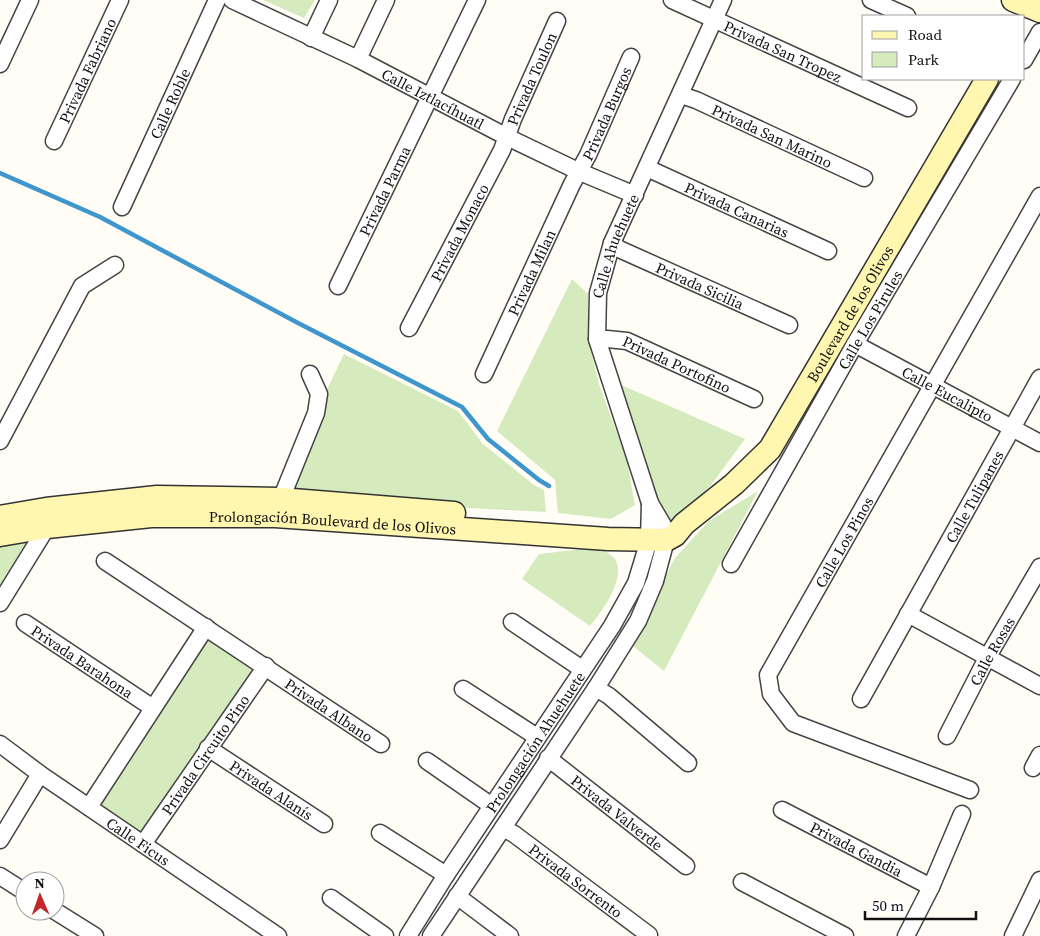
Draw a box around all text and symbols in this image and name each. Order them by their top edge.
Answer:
street label: Privada Fabriano [53,14,121,126]
street label: Privada San Tropez [721,15,845,87]
legend [862,15,1025,80]
text: Road [908,24,942,45]
street label: Privada Toulon [501,29,561,128]
text: Park [908,49,940,70]
street label: Calle Iztlacíhuatl [378,63,489,134]
street label: Privada Burgos [577,63,636,164]
street label: Calle Roble [144,64,195,142]
street label: Privada San Marino [709,98,836,172]
street label: Privada Parma [354,142,415,239]
street label: Privada Canarias [681,176,792,242]
street label: Privada Monaco [425,180,493,285]
street label: Calle Ahuehuete [587,190,644,298]
street label: Privada Milan [502,226,560,319]
street label: Boulevard de los Olivos [801,241,898,386]
street label: Privada Sicilia [653,256,748,314]
street label: Calle Los Pirules [832,266,907,373]
street label: Privada Portofino [619,330,734,398]
street label: Calle Eucalipto [898,361,997,426]
street label: Calle Tulipanes [940,446,1008,546]
street label: Calle Los Pinos [809,492,878,591]
street label: Prolongación Boulevard de los Olivos [209,506,457,539]
street label: Calle Rosas [964,613,1019,689]
street label: Privada Barahona [27,620,138,703]
street label: Prolongación Ahuehuete [480,667,590,816]
street label: Privada Albano [281,673,377,747]
street label: Privada Circuito Pino [156,690,254,819]
street label: Privada Alanís [226,755,317,825]
street label: Privada Valverde [567,770,668,855]
street label: Calle Ficus [102,812,174,870]
street label: Privada Gandia [807,816,907,881]
street label: Privada Sorrento [525,838,627,922]
north arrow [15,871,65,921]
text: N [34,873,45,893]
scale bar [865,888,976,920]
text: 50 m [872,895,904,916]

